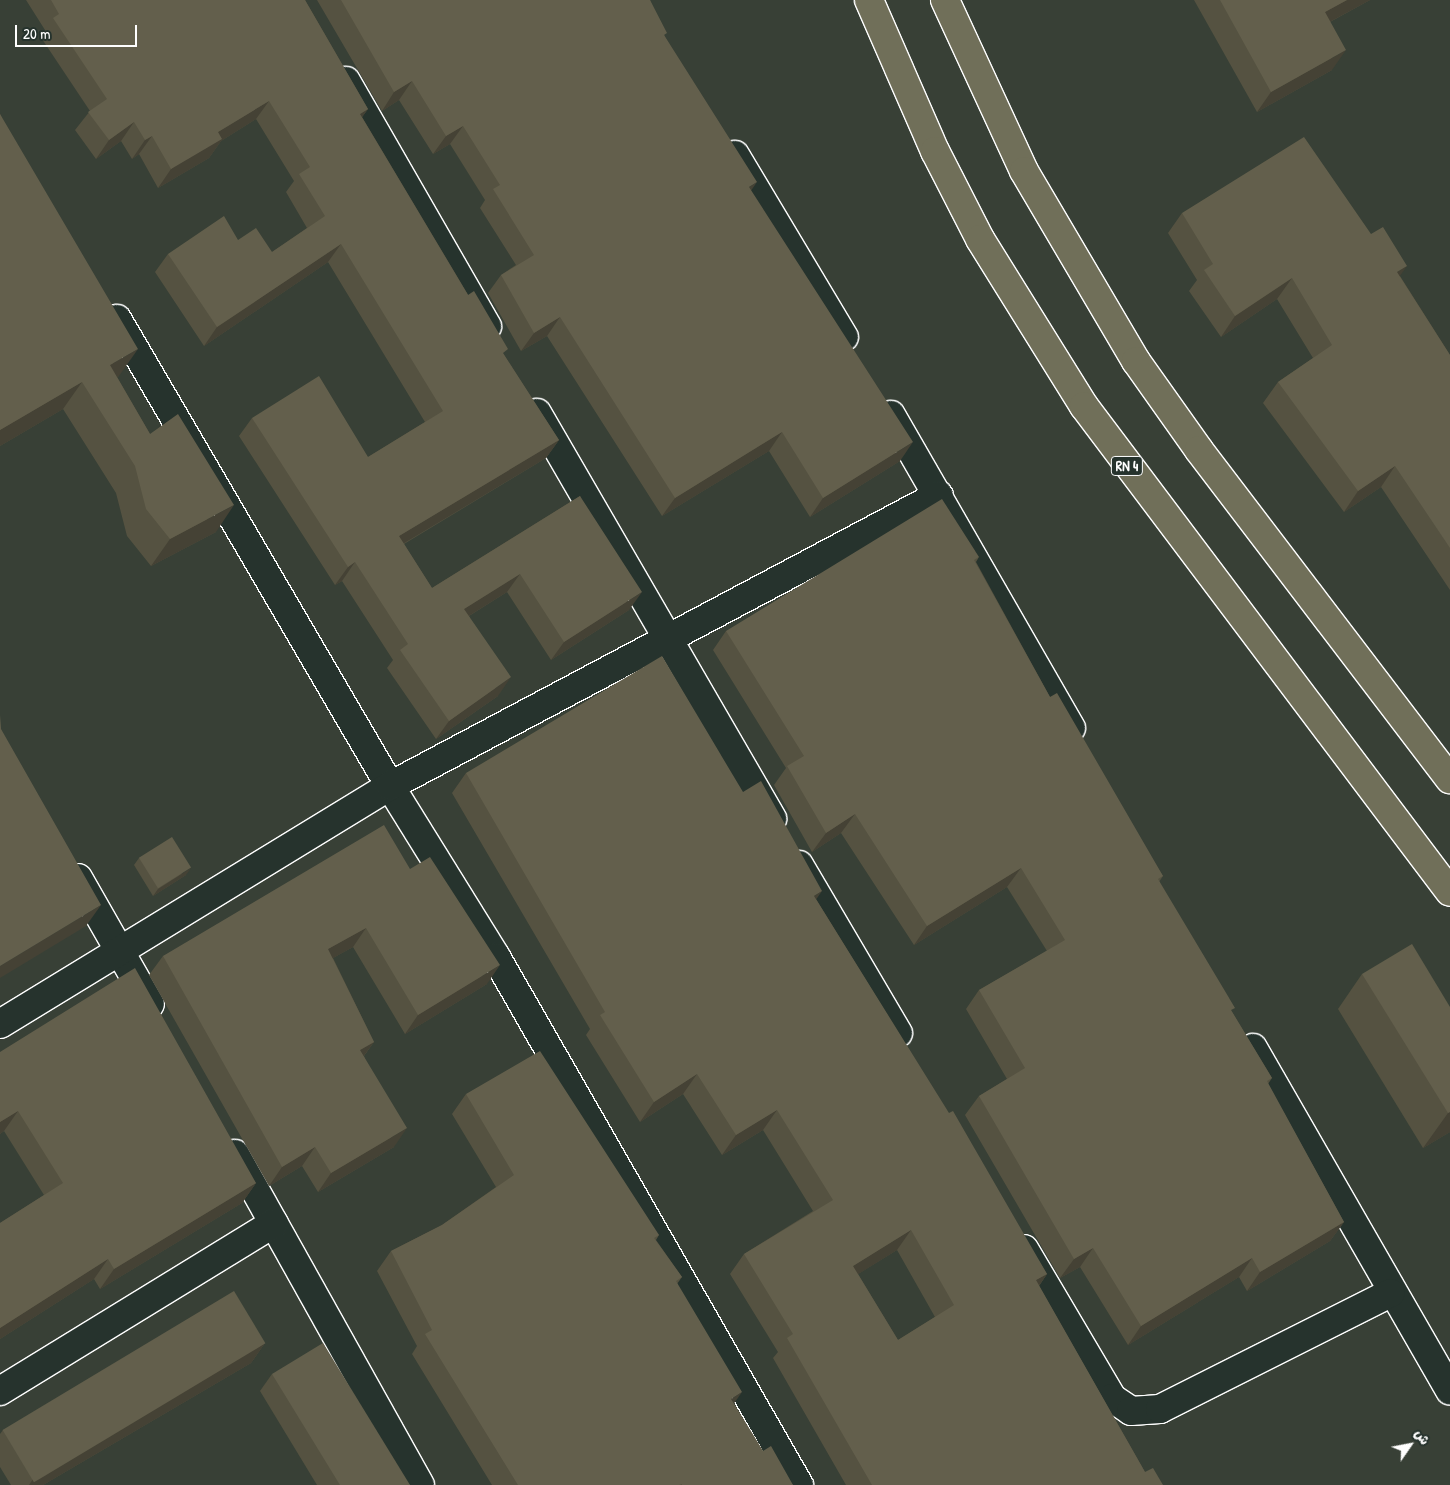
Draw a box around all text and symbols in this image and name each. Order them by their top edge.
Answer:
scale bar [18,15,140,47]
text: 20 m [23,23,50,44]
road number: RN 4 [1111,454,1143,478]
north arrow [1385,1420,1435,1470]
text: ش [1411,1425,1435,1448]

